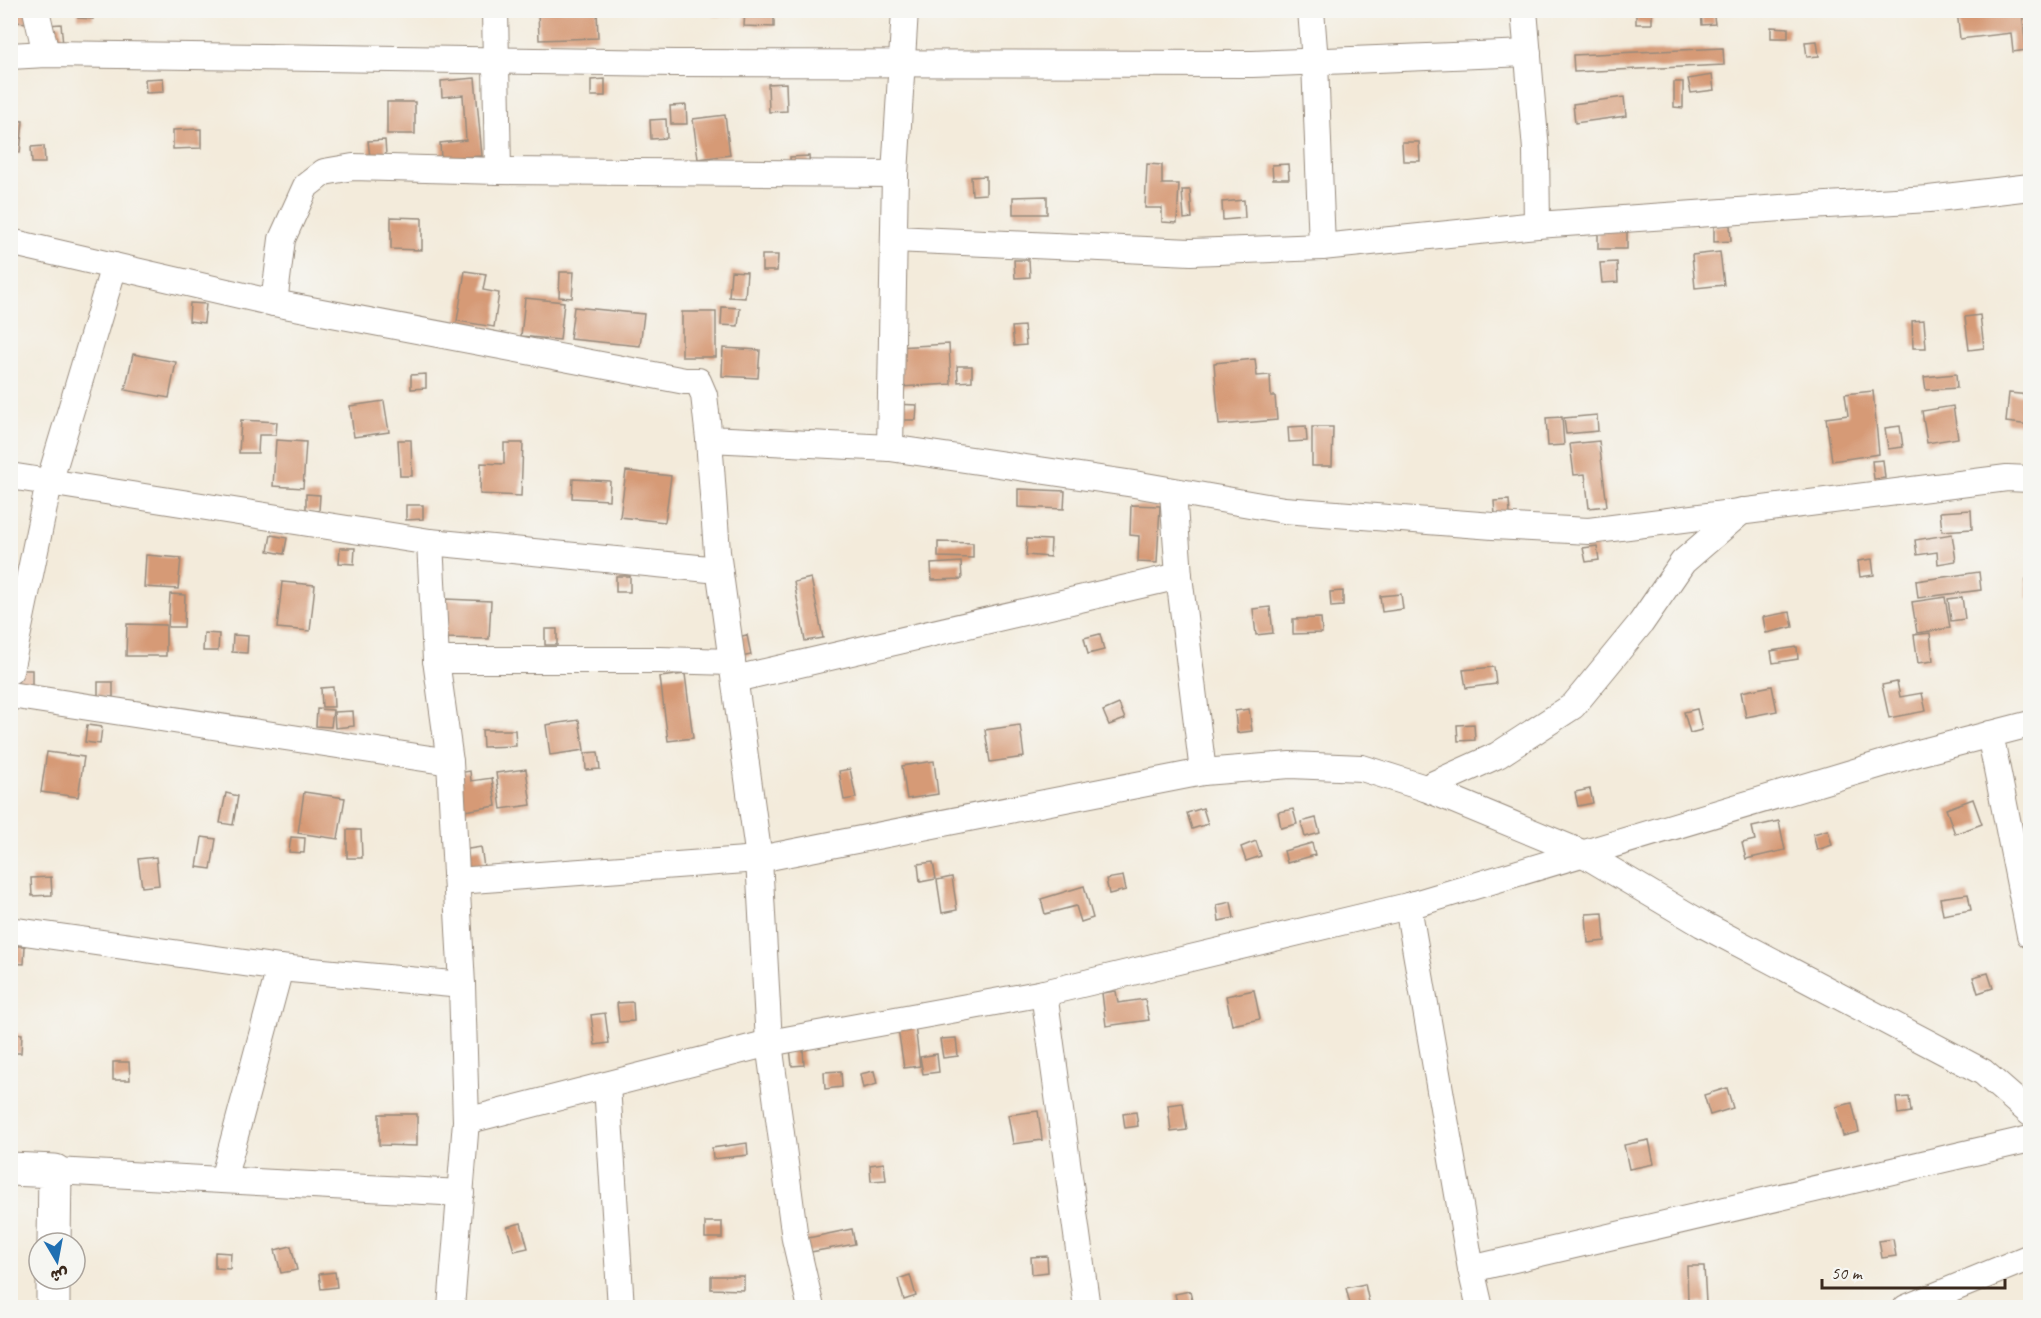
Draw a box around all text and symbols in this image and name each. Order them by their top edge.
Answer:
north arrow [27,1231,87,1291]
scale bar [1822,1252,2005,1290]
text: 50 m [1831,1262,1864,1284]
text: ش [49,1263,70,1286]

